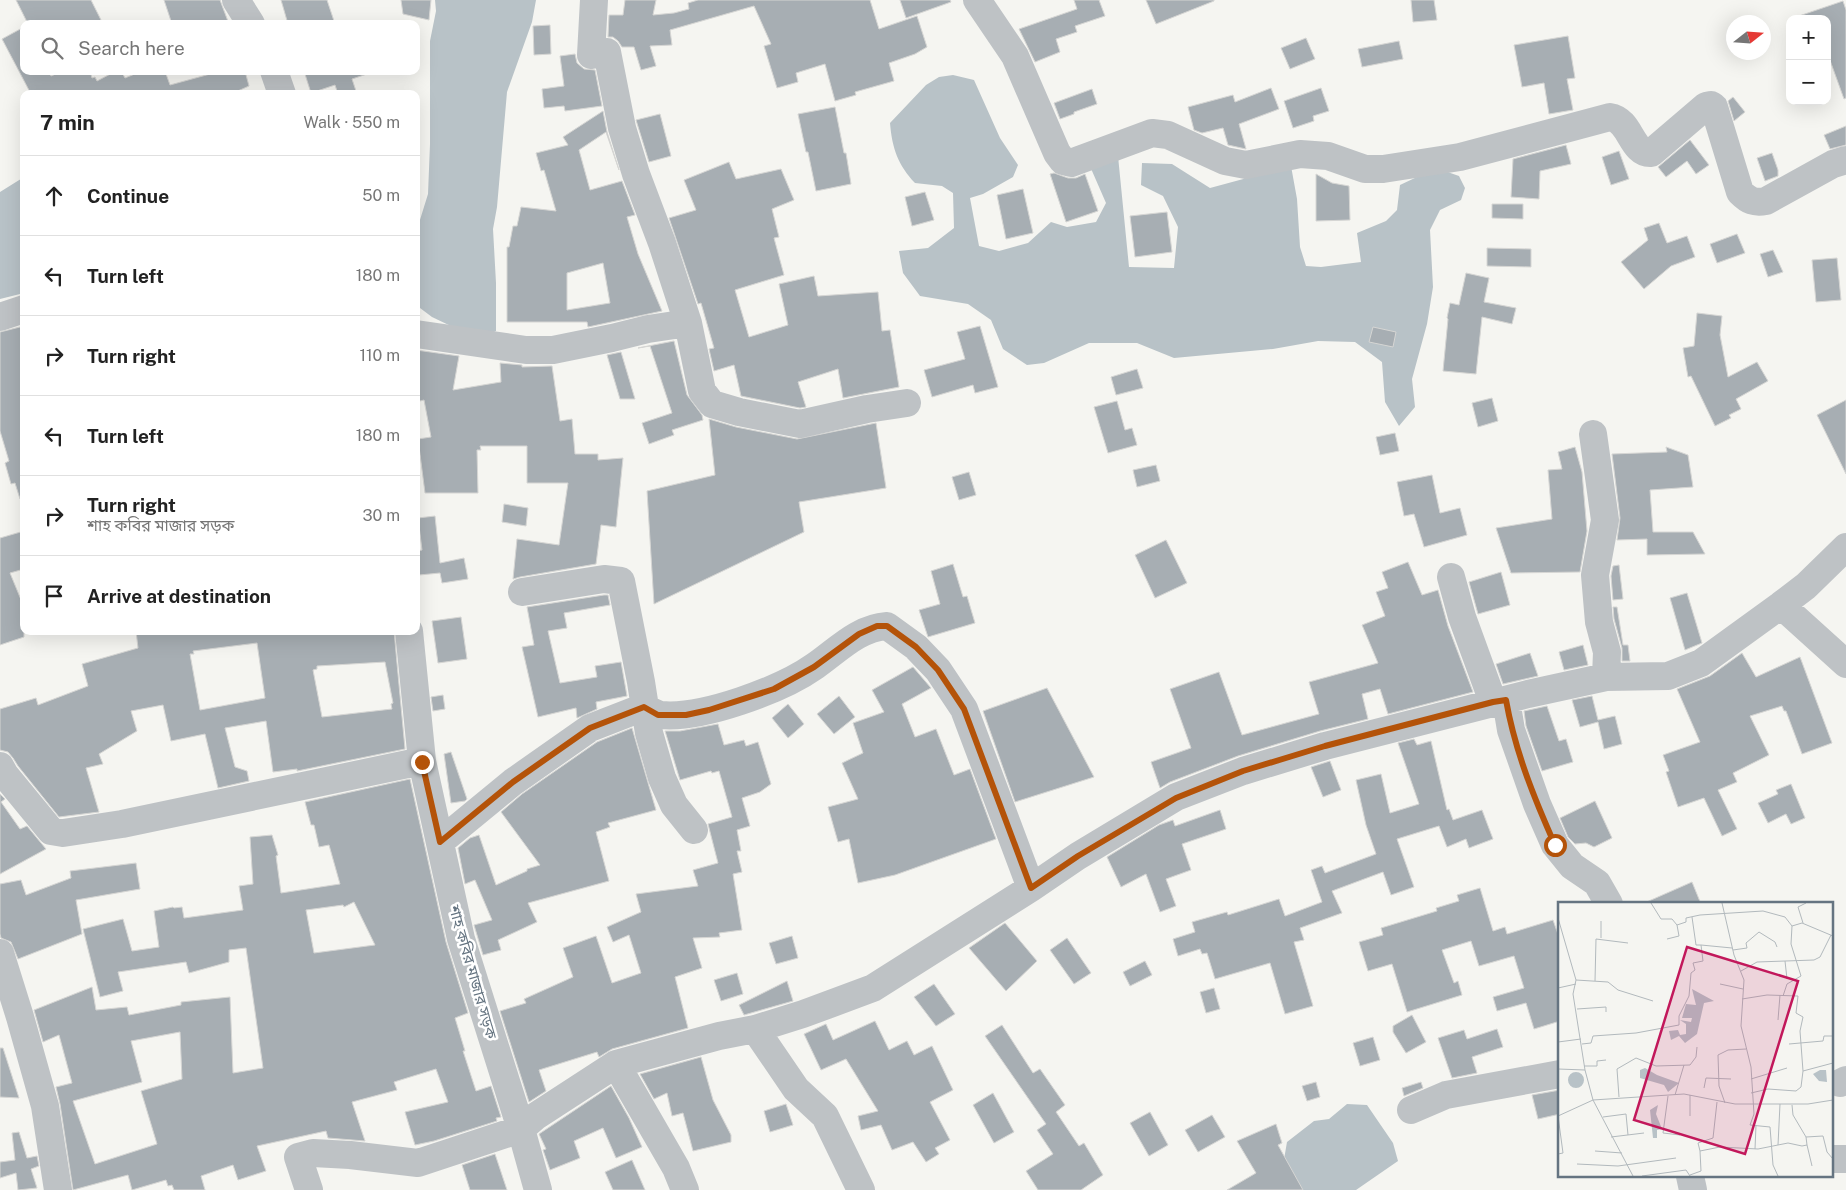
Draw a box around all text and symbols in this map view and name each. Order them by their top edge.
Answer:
north arrow [1726,15,1771,60]
map controls [1786,15,1831,105]
button: + [1786,15,1831,60]
search box [20,20,420,75]
icon: search [38,34,66,62]
text: Search here [78,37,185,59]
button: − [1786,60,1831,105]
text: 7 min [40,110,95,135]
text: Walk · 550 m [303,113,400,132]
icon: ahead [40,182,68,210]
text: Continue [87,185,169,207]
text: 50 m [362,186,400,205]
icon: left [40,262,68,290]
text: Turn left [87,265,164,287]
text: 180 m [356,266,400,285]
icon: right [40,342,68,370]
text: Turn right [87,345,176,367]
text: 110 m [359,346,400,365]
icon: left [40,422,68,450]
text: Turn left [87,425,164,447]
text: 180 m [356,426,400,445]
text: Turn right [87,494,176,516]
icon: right [40,502,68,530]
text: 30 m [363,506,400,525]
text: শাহ কবির মাজার সড়ক [87,516,235,535]
icon: arrive [40,582,68,610]
text: Arrive at destination [87,585,271,607]
route end [411,751,434,774]
route start [1544,834,1567,857]
street label: শাহ কবির মাজার সড়ক [445,902,500,1042]
inset map [1558,902,1834,1178]

